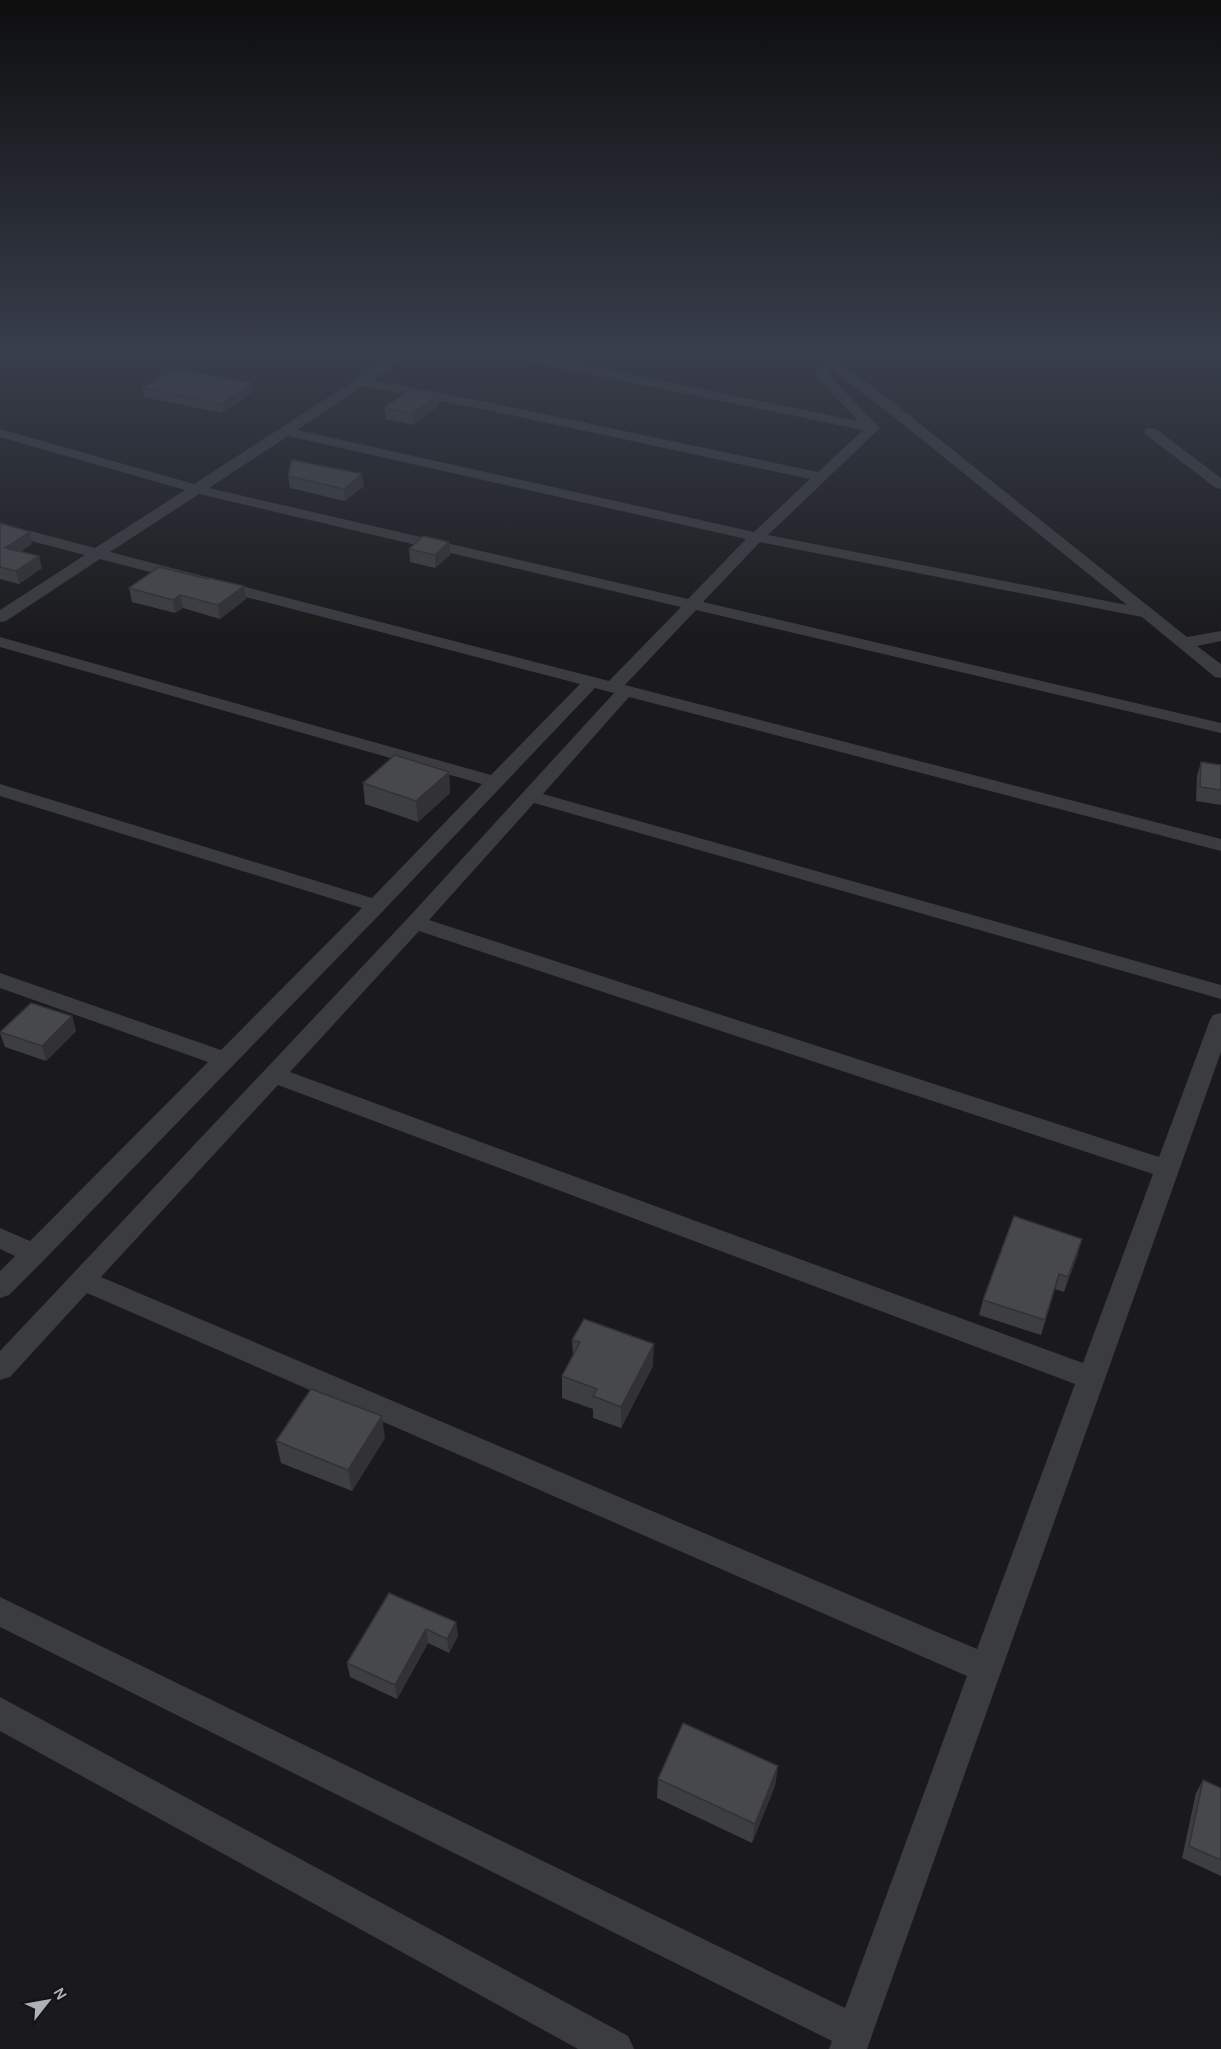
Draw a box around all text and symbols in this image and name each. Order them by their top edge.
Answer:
north arrow [18,1971,78,2031]
text: N [49,1984,72,2003]

